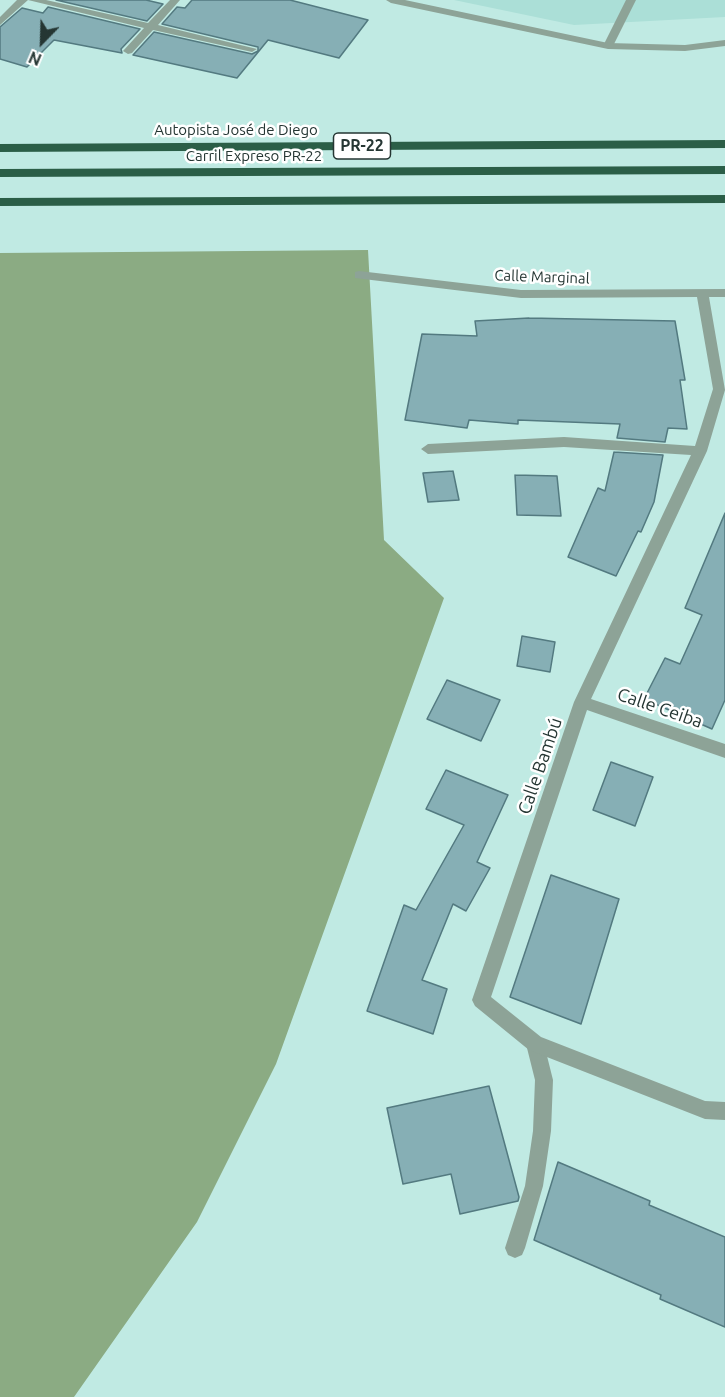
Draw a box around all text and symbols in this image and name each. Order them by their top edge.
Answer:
north arrow [12,12,72,72]
text: N [26,48,44,69]
street label: Autopista José de Diego [154,121,318,139]
road number: PR-22 [334,133,391,159]
street label: Carril Expreso PR-22 [186,147,322,165]
street label: Calle Marginal [494,266,590,288]
street label: Calle Ceiba [614,683,706,733]
street label: Calle Bambú [513,715,567,817]

